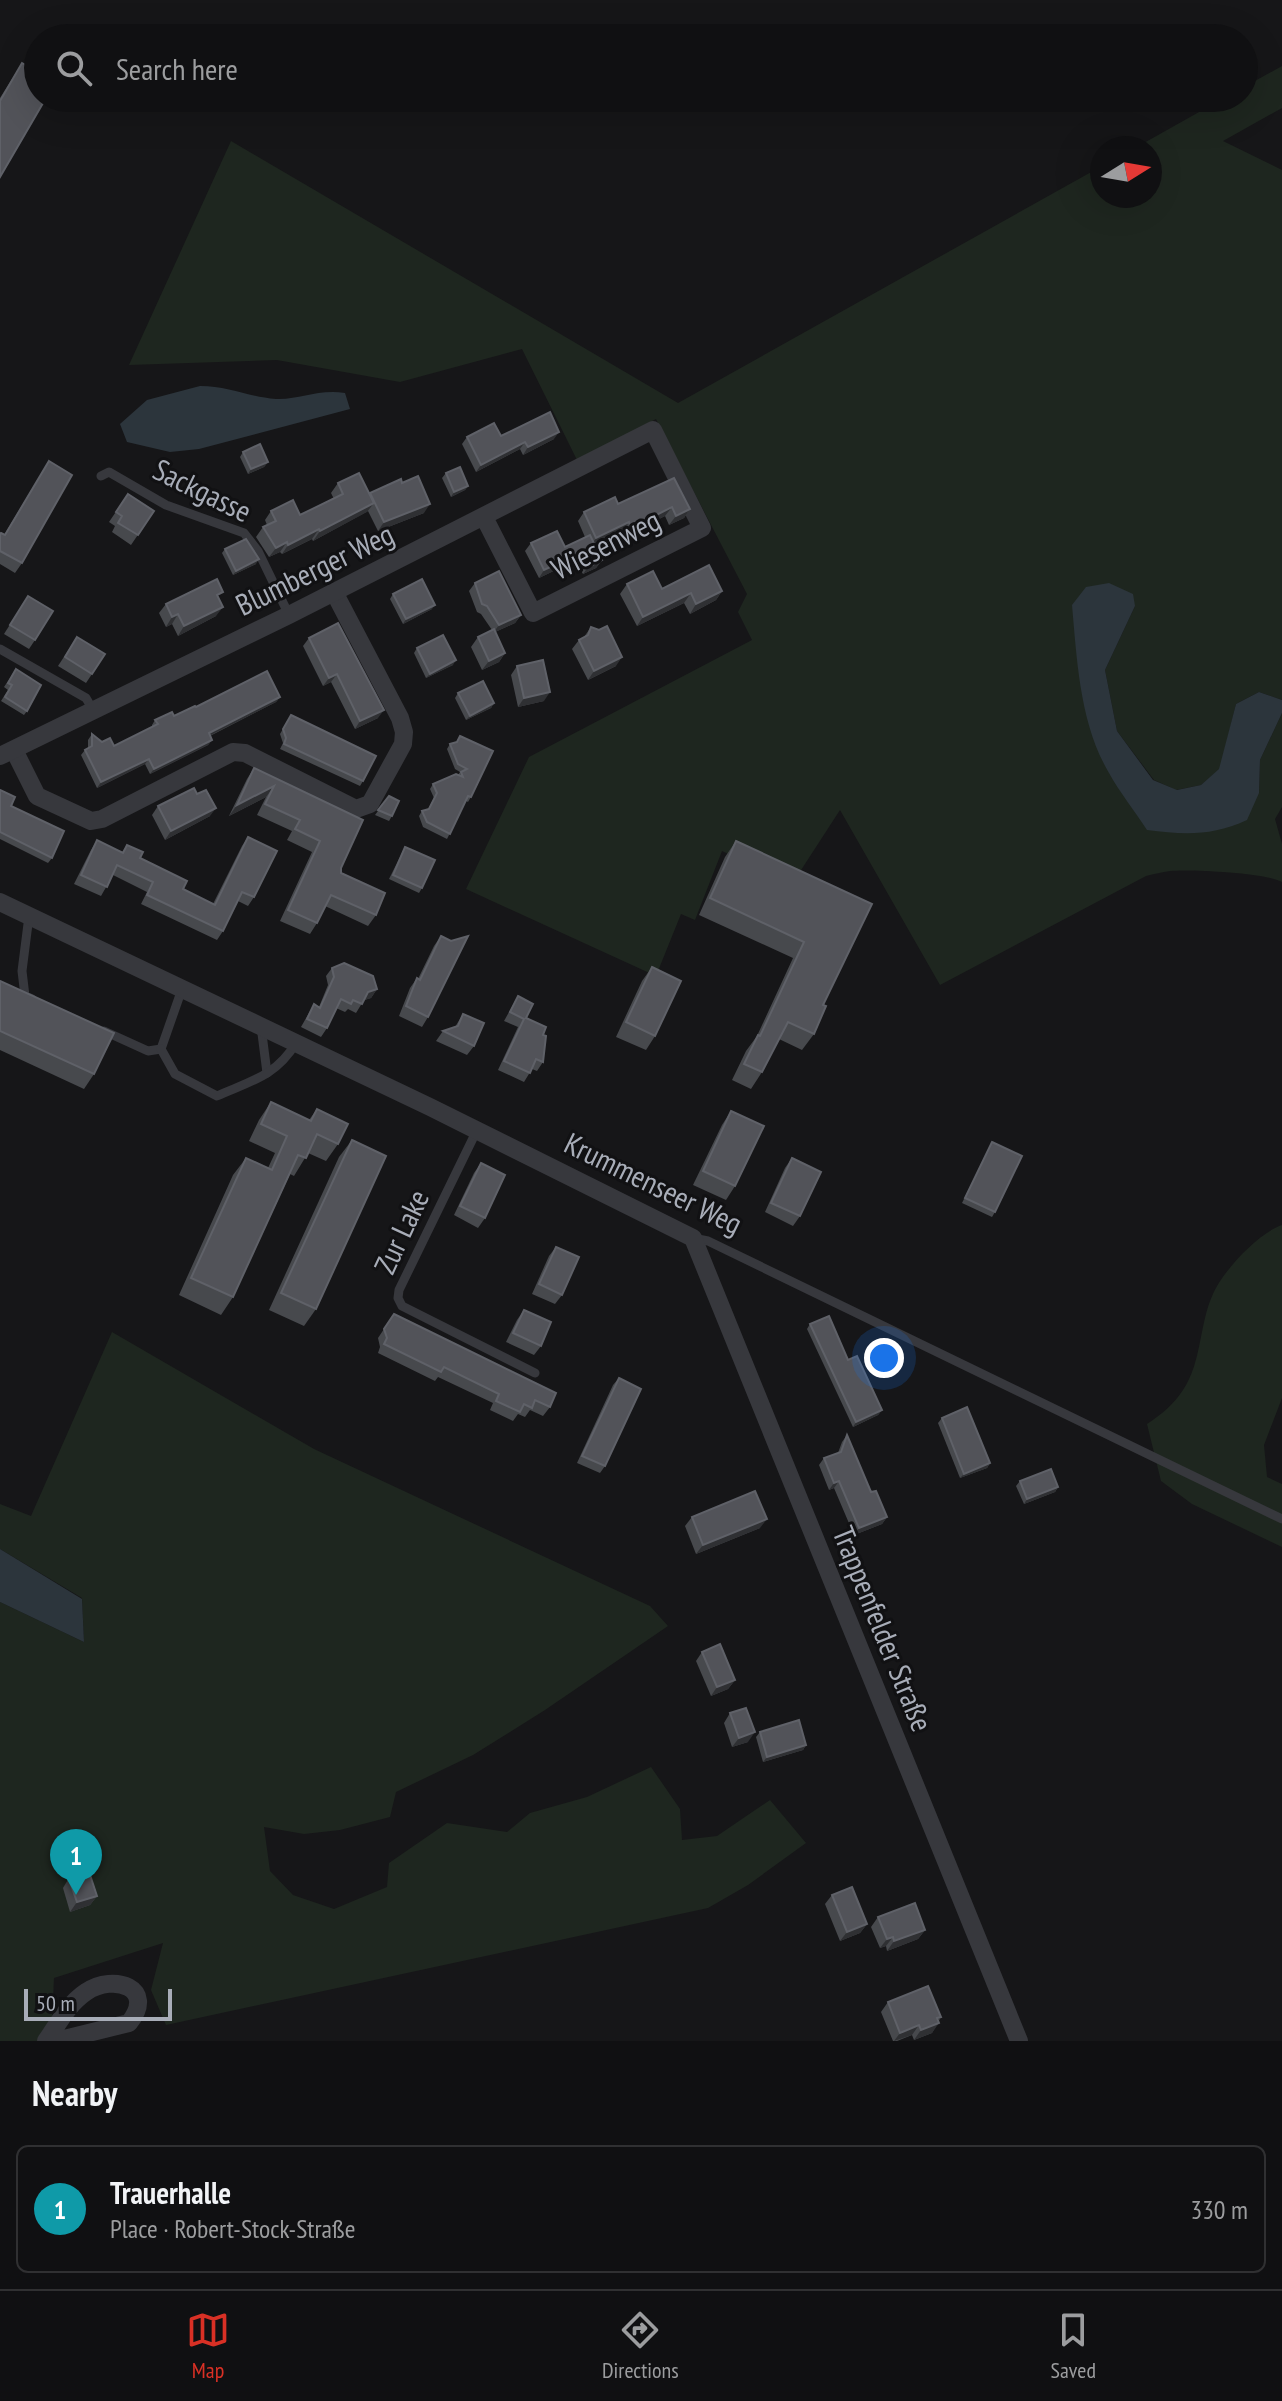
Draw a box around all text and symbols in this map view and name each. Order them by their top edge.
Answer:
search box [24,24,1258,112]
icon: search [52,46,96,90]
text: Search here [116,49,238,88]
north arrow [1090,136,1162,208]
street label: Sackgasse [147,449,258,530]
street label: Wiesenweg [544,500,666,588]
street label: Blumberger Weg [229,514,400,624]
street label: Krummenseer Weg [558,1123,749,1242]
street label: Zur Lake [364,1183,437,1280]
your location [864,1338,904,1378]
street label: Trappenfelder Straße [824,1520,942,1737]
pin: 1 [50,1829,102,1895]
scale bar [24,1985,172,2021]
text: 50 m [36,1989,75,2017]
text: Nearby [32,2071,117,2115]
text: Trauerhalle [110,2173,231,2212]
text: 1 [54,2193,66,2226]
text: 330 m [1190,2193,1248,2226]
text: Place · Robert-Stock-Straße [110,2212,355,2245]
tab: Map [186,2308,230,2384]
tab: Directions [602,2308,679,2384]
tab: Saved [1051,2308,1096,2384]

